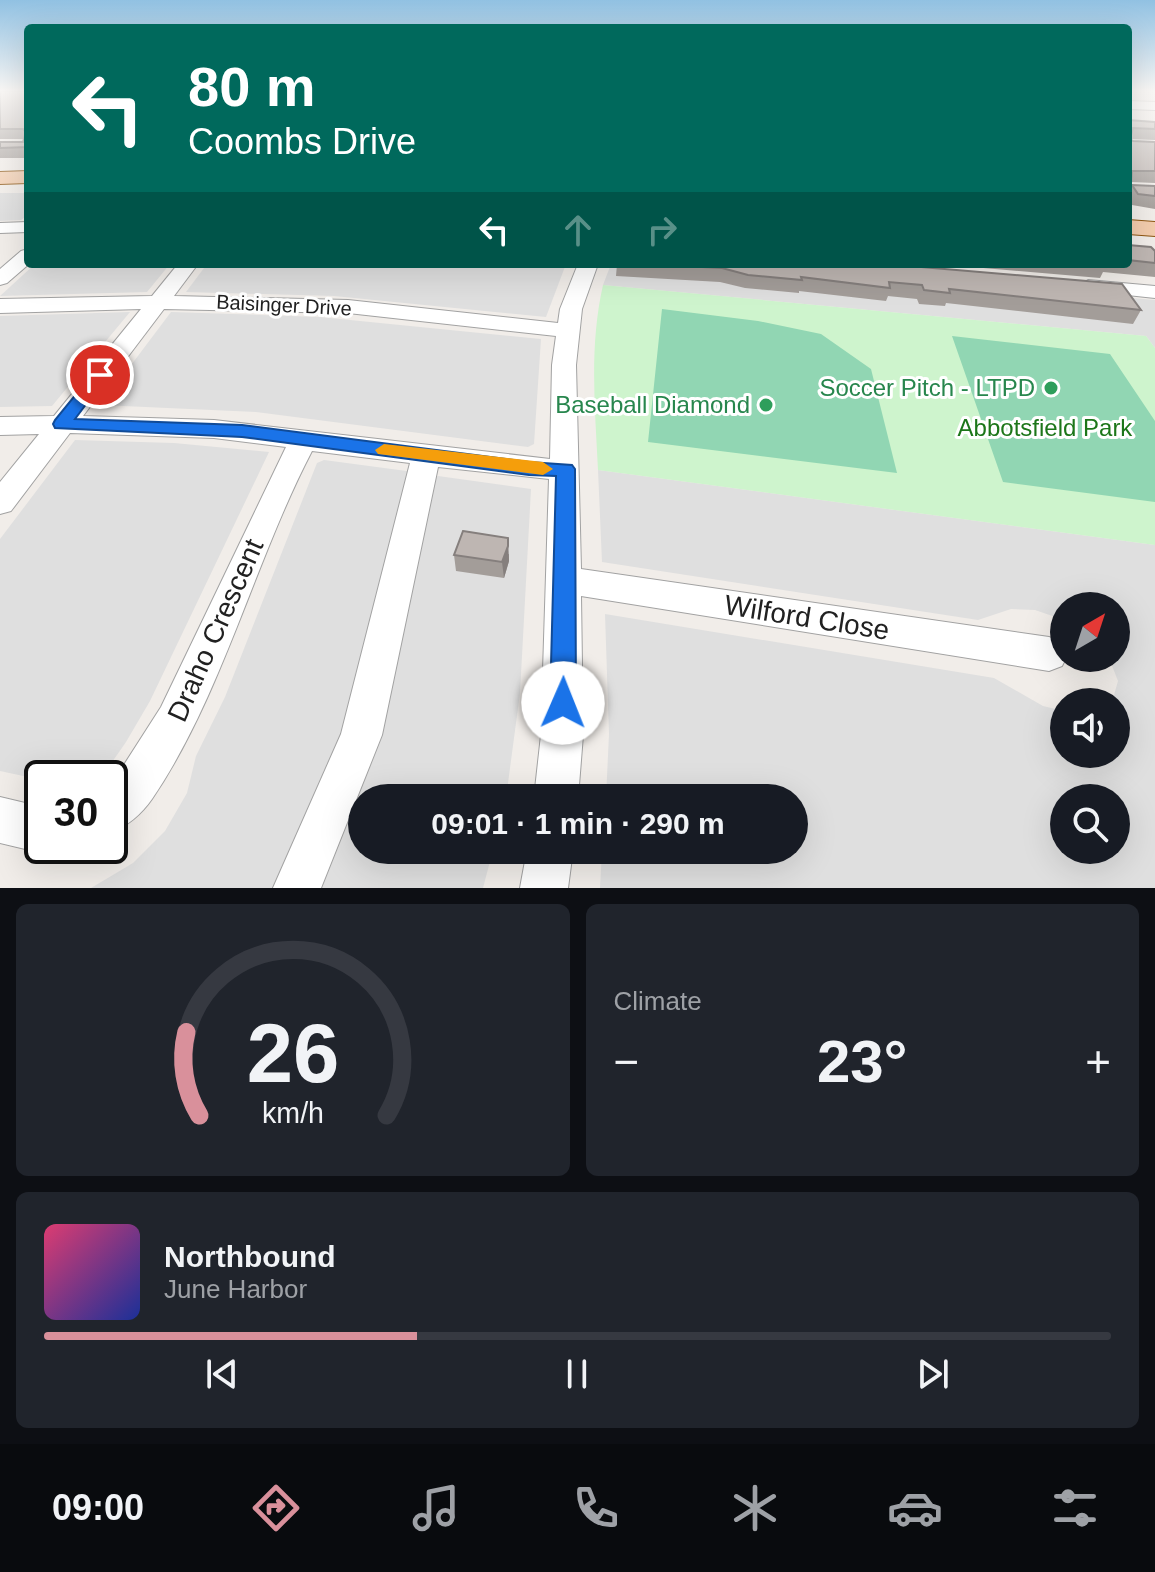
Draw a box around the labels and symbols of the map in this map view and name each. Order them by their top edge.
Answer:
street label: Baisinger Drive [216,290,352,320]
pin [66,341,134,409]
place label: Soccer Pitch - LTPD [819,374,1035,401]
marker: Soccer Pitch - LTPD [1042,379,1060,397]
place label: Baseball Diamond [555,391,750,418]
marker: Baseball Diamond [757,396,775,414]
park label: Abbotsfield Park [958,414,1133,441]
street label: Draho Crescent [161,534,270,726]
street label: Wilford Close [722,589,892,646]
north arrow [1050,592,1130,672]
position arrow [521,661,605,745]
speed limit sign: 30 [24,760,128,864]

